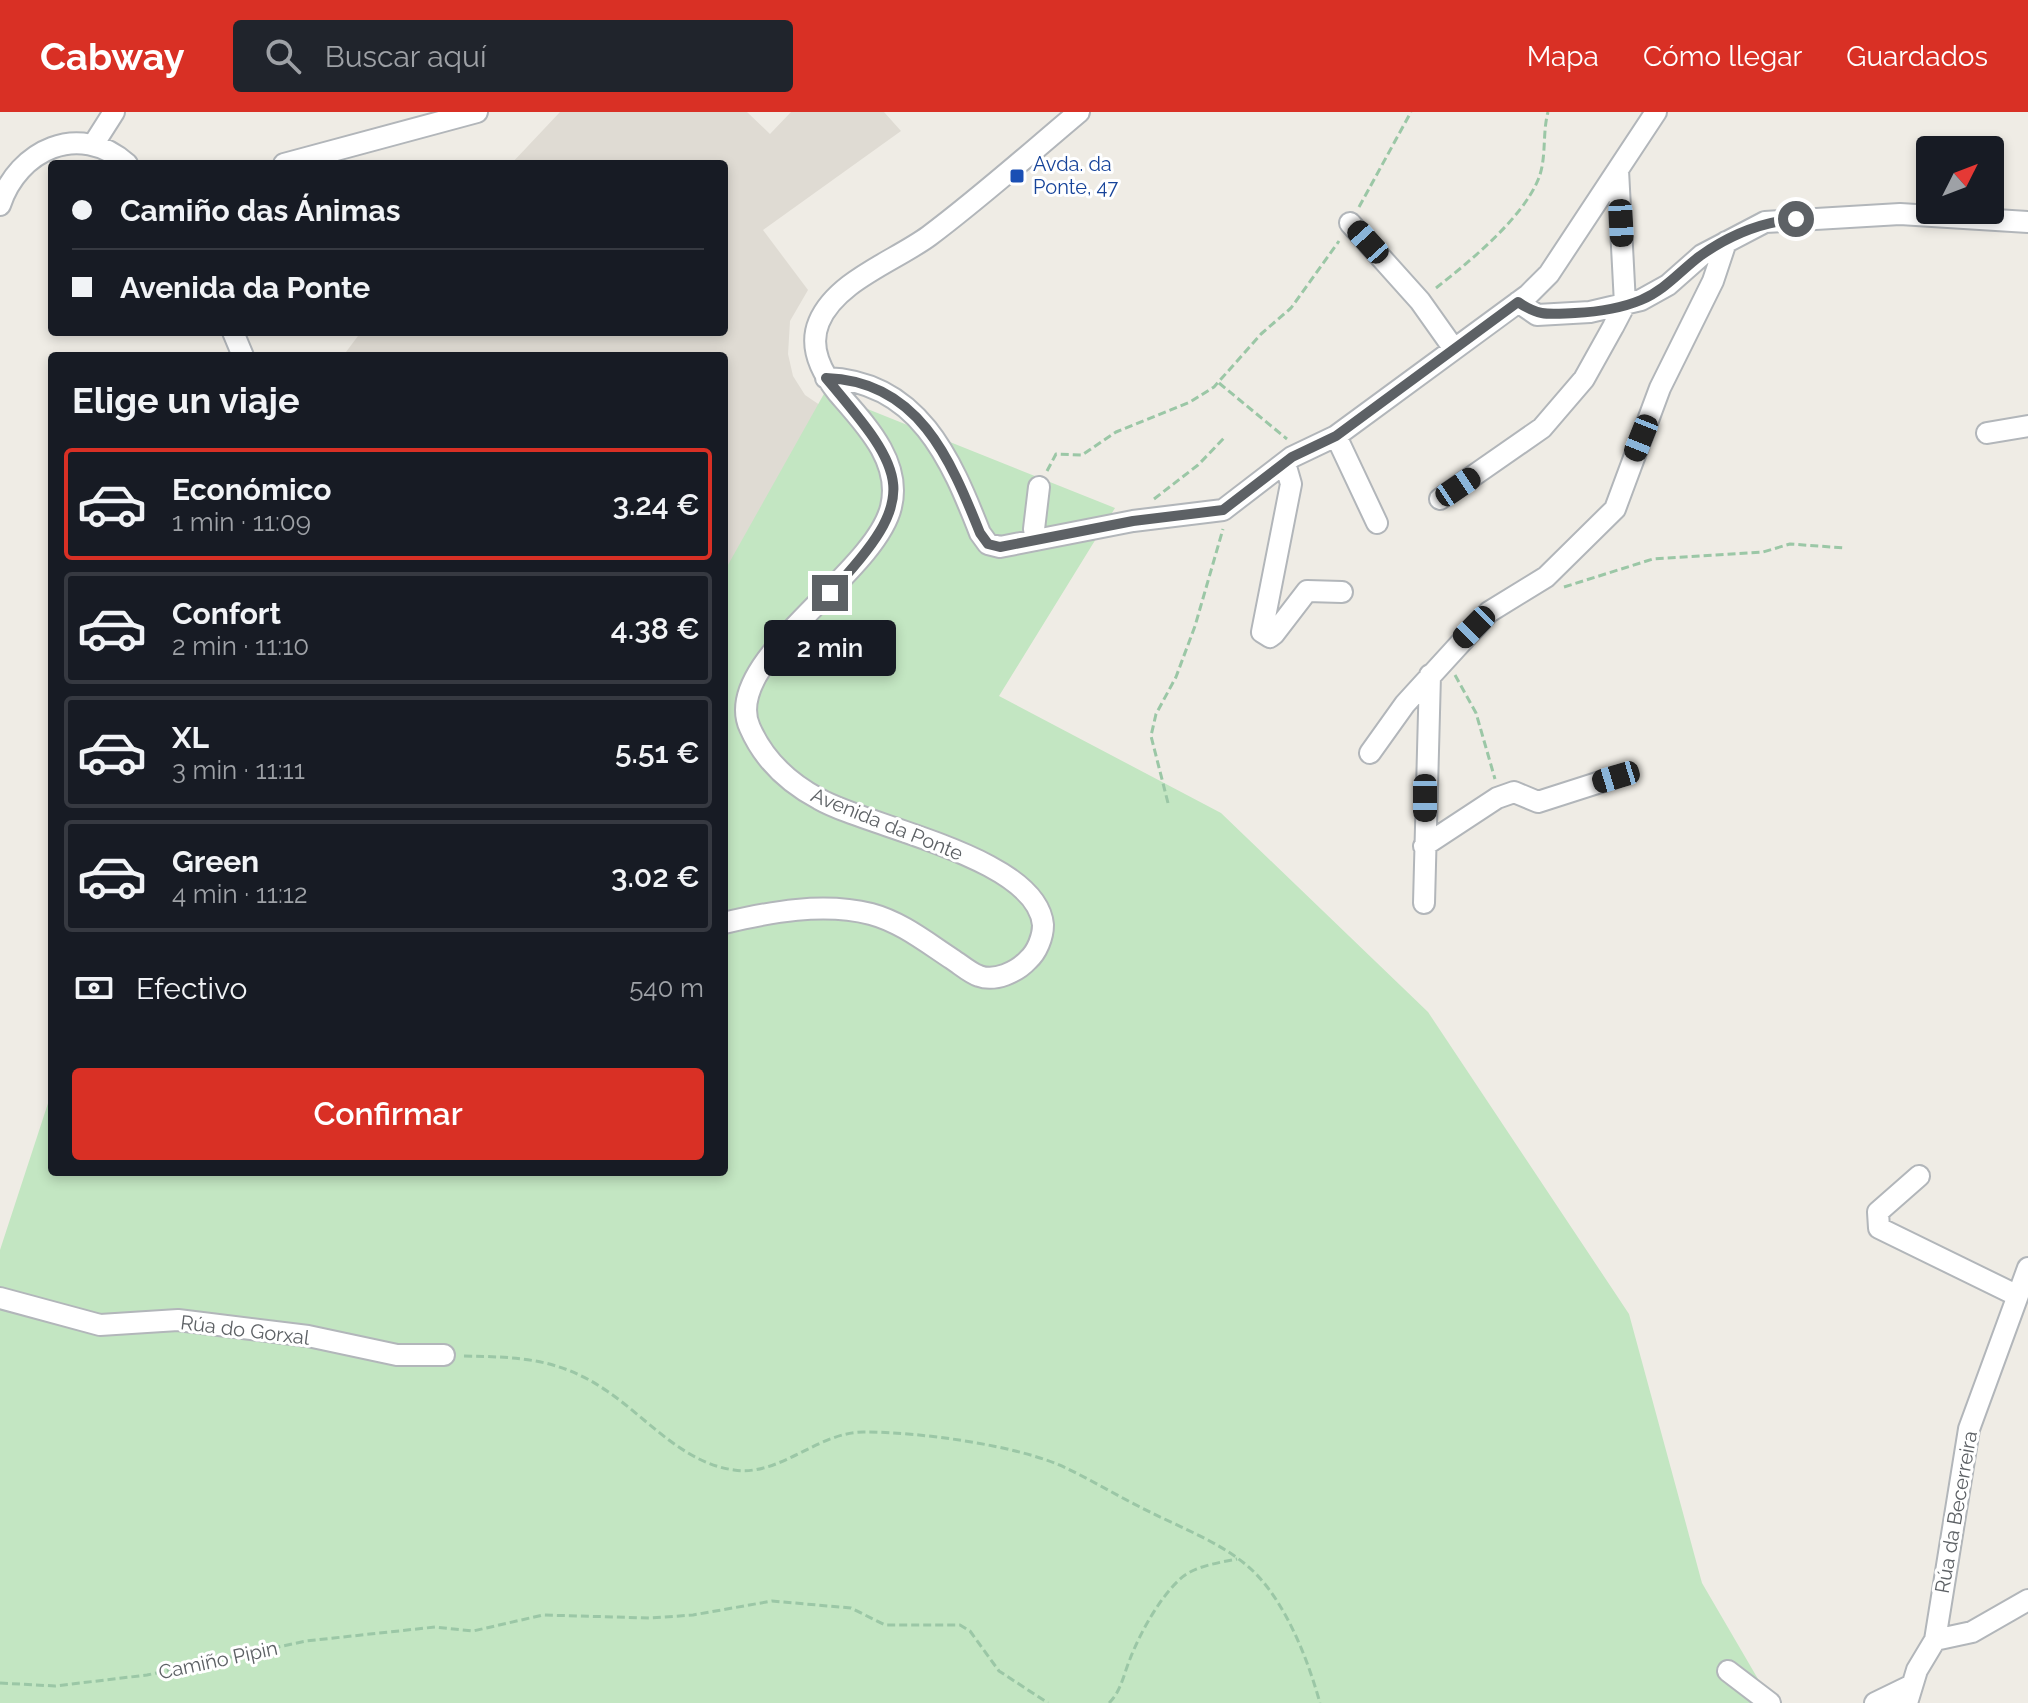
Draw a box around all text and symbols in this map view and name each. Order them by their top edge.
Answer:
search box [233,20,793,92]
text: Cabway [40,34,185,79]
icon: search [261,34,305,78]
text: Buscar aquí [325,39,486,74]
text: Mapa [1527,40,1599,73]
text: Cómo llegar [1643,40,1802,73]
text: Guardados [1846,40,1988,73]
north arrow [1916,136,2004,224]
map controls [1916,136,2004,224]
place label: Avda. da Ponte, 47 [1033,152,1118,199]
marker: Avda. da Ponte, 47 [1008,167,1026,185]
text: Camiño das Ánimas [120,193,400,228]
car [1608,198,1634,248]
route start [1778,201,1814,237]
car [1343,216,1393,268]
text: Avenida da Ponte [120,270,370,305]
text: Elige un viaje [72,379,300,421]
car [1621,411,1661,465]
car [1431,464,1485,510]
icon: car [76,468,148,540]
text: Económico [172,472,332,507]
text: 3.24 € [612,487,700,522]
text: 1 min · 11:09 [172,507,311,537]
route end [812,575,848,611]
icon: car [76,592,148,664]
text: Confort [172,596,281,631]
car [1449,602,1499,652]
text: 4.38 € [611,611,700,646]
callout: 2 min [764,621,896,677]
text: 2 min · 11:10 [172,631,309,661]
text: 2 min [797,633,863,663]
icon: car [76,716,148,788]
text: XL [172,720,209,755]
text: 5.51 € [615,735,700,770]
text: 3 min · 11:11 [172,755,305,785]
car [1590,759,1642,795]
car [1413,774,1437,822]
street label: Avenida da Ponte [808,783,967,866]
icon: car [76,840,148,912]
text: Green [172,844,259,879]
text: 3.02 € [611,859,700,894]
text: 4 min · 11:12 [172,879,308,909]
icon: cash [72,966,116,1010]
text: Efectivo [136,971,247,1006]
text: 540 m [629,973,704,1003]
button: Confirmar [72,1068,704,1160]
street label: Rúa do Gorxal [179,1310,311,1350]
street label: Rúa da Becerreira [1930,1429,1982,1595]
street label: Camiño Pipin [156,1636,280,1684]

